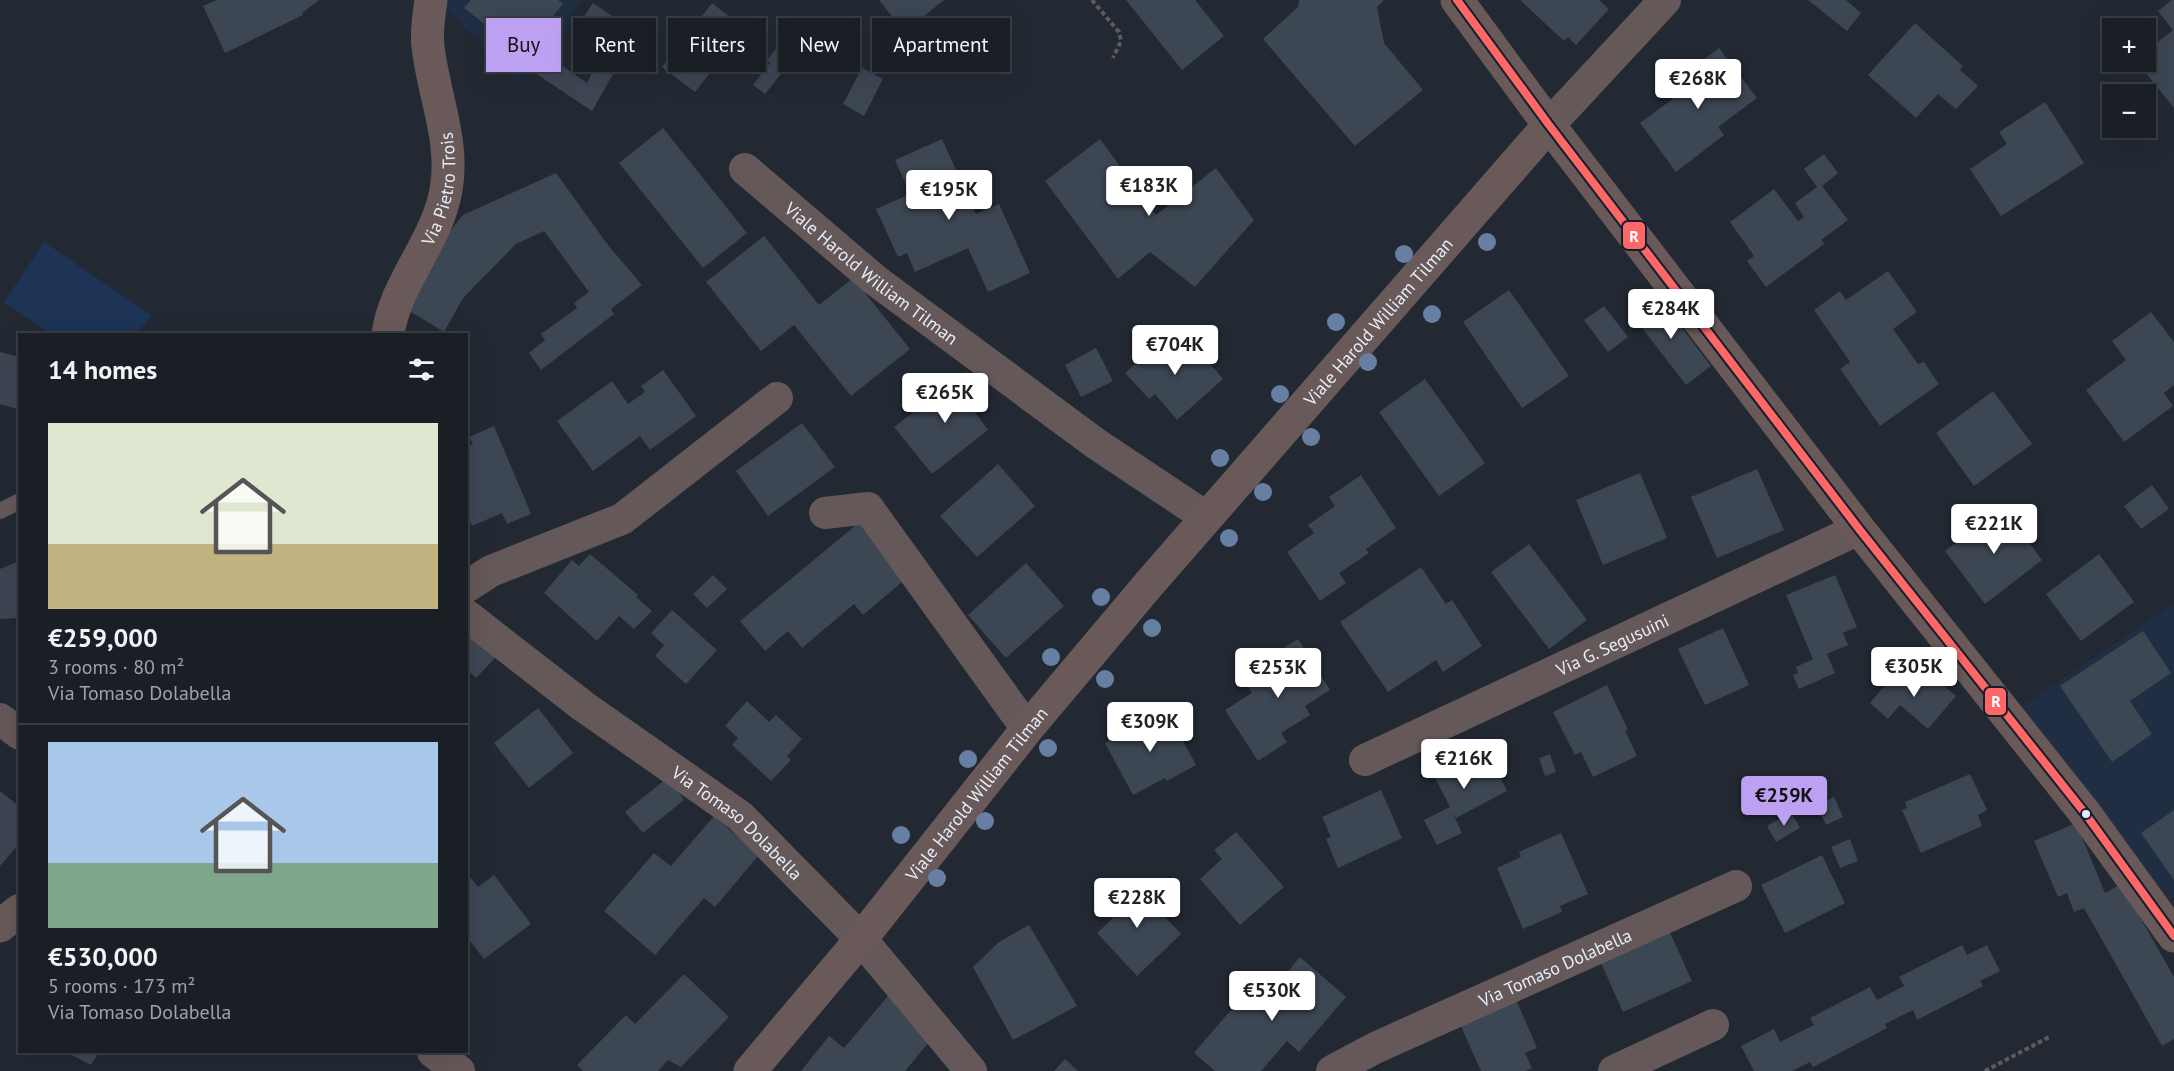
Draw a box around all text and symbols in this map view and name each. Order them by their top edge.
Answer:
chip: Buy [486,18,561,72]
chip: Rent [573,18,656,72]
chip: Filters [668,18,766,72]
chip: New [778,18,860,72]
chip: Apartment [872,18,1010,72]
map controls [2102,18,2156,138]
button: + [2102,18,2156,72]
pin: €268K [1656,59,1740,110]
text: €268K [1669,65,1727,91]
button: − [2102,84,2156,138]
street label: Via Pietro Trois [415,131,460,250]
pin: €183K [1107,166,1191,217]
pin: €195K [907,170,991,221]
text: €183K [1120,172,1178,198]
text: €195K [920,176,978,202]
street label: Viale Harold William Tilman [779,196,963,349]
line badge: R [1622,221,1646,250]
text: R [1629,226,1639,246]
street label: Viale Harold William Tilman [1298,232,1457,411]
pin: €284K [1629,289,1713,340]
text: €284K [1642,295,1700,321]
pin: €704K [1133,325,1217,376]
text: €704K [1146,331,1204,357]
text: 14 homes [48,353,157,386]
icon: filters [405,353,438,386]
pin: €265K [903,373,987,424]
text: €265K [916,379,974,405]
icon: home [189,462,297,570]
pin: €221K [1952,504,2036,555]
text: €221K [1965,510,2023,536]
street label: Via G. Segusuini [1551,608,1672,681]
text: €259,000 [48,621,158,654]
pin: €305K [1872,647,1956,698]
pin: €253K [1236,648,1320,699]
text: €305K [1885,653,1943,679]
text: 3 rooms · 80 m² [48,654,184,680]
text: €253K [1249,654,1307,680]
text: Via Tomaso Dolabella [48,680,231,706]
line badge: R [1984,687,2007,716]
text: R [1991,691,2001,711]
street label: Viale Harold William Tilman [899,702,1052,886]
pin: €309K [1108,702,1192,753]
text: €309K [1121,708,1179,734]
pin: €216K [1422,739,1506,790]
text: €216K [1435,745,1493,771]
street label: Via Tomaso Dolabella [667,760,808,884]
pin: €259K [1742,776,1826,827]
icon: home [189,781,297,889]
text: €259K [1755,782,1813,808]
unlabelled marker [2080,808,2092,820]
pin: €228K [1095,878,1179,929]
text: €228K [1108,884,1166,910]
street label: Via Tomaso Dolabella [1474,923,1635,1012]
text: €530,000 [48,940,158,973]
pin: €530K [1230,971,1314,1022]
text: 5 rooms · 173 m² [48,973,195,999]
text: €530K [1243,977,1301,1003]
text: Via Tomaso Dolabella [48,999,231,1025]

